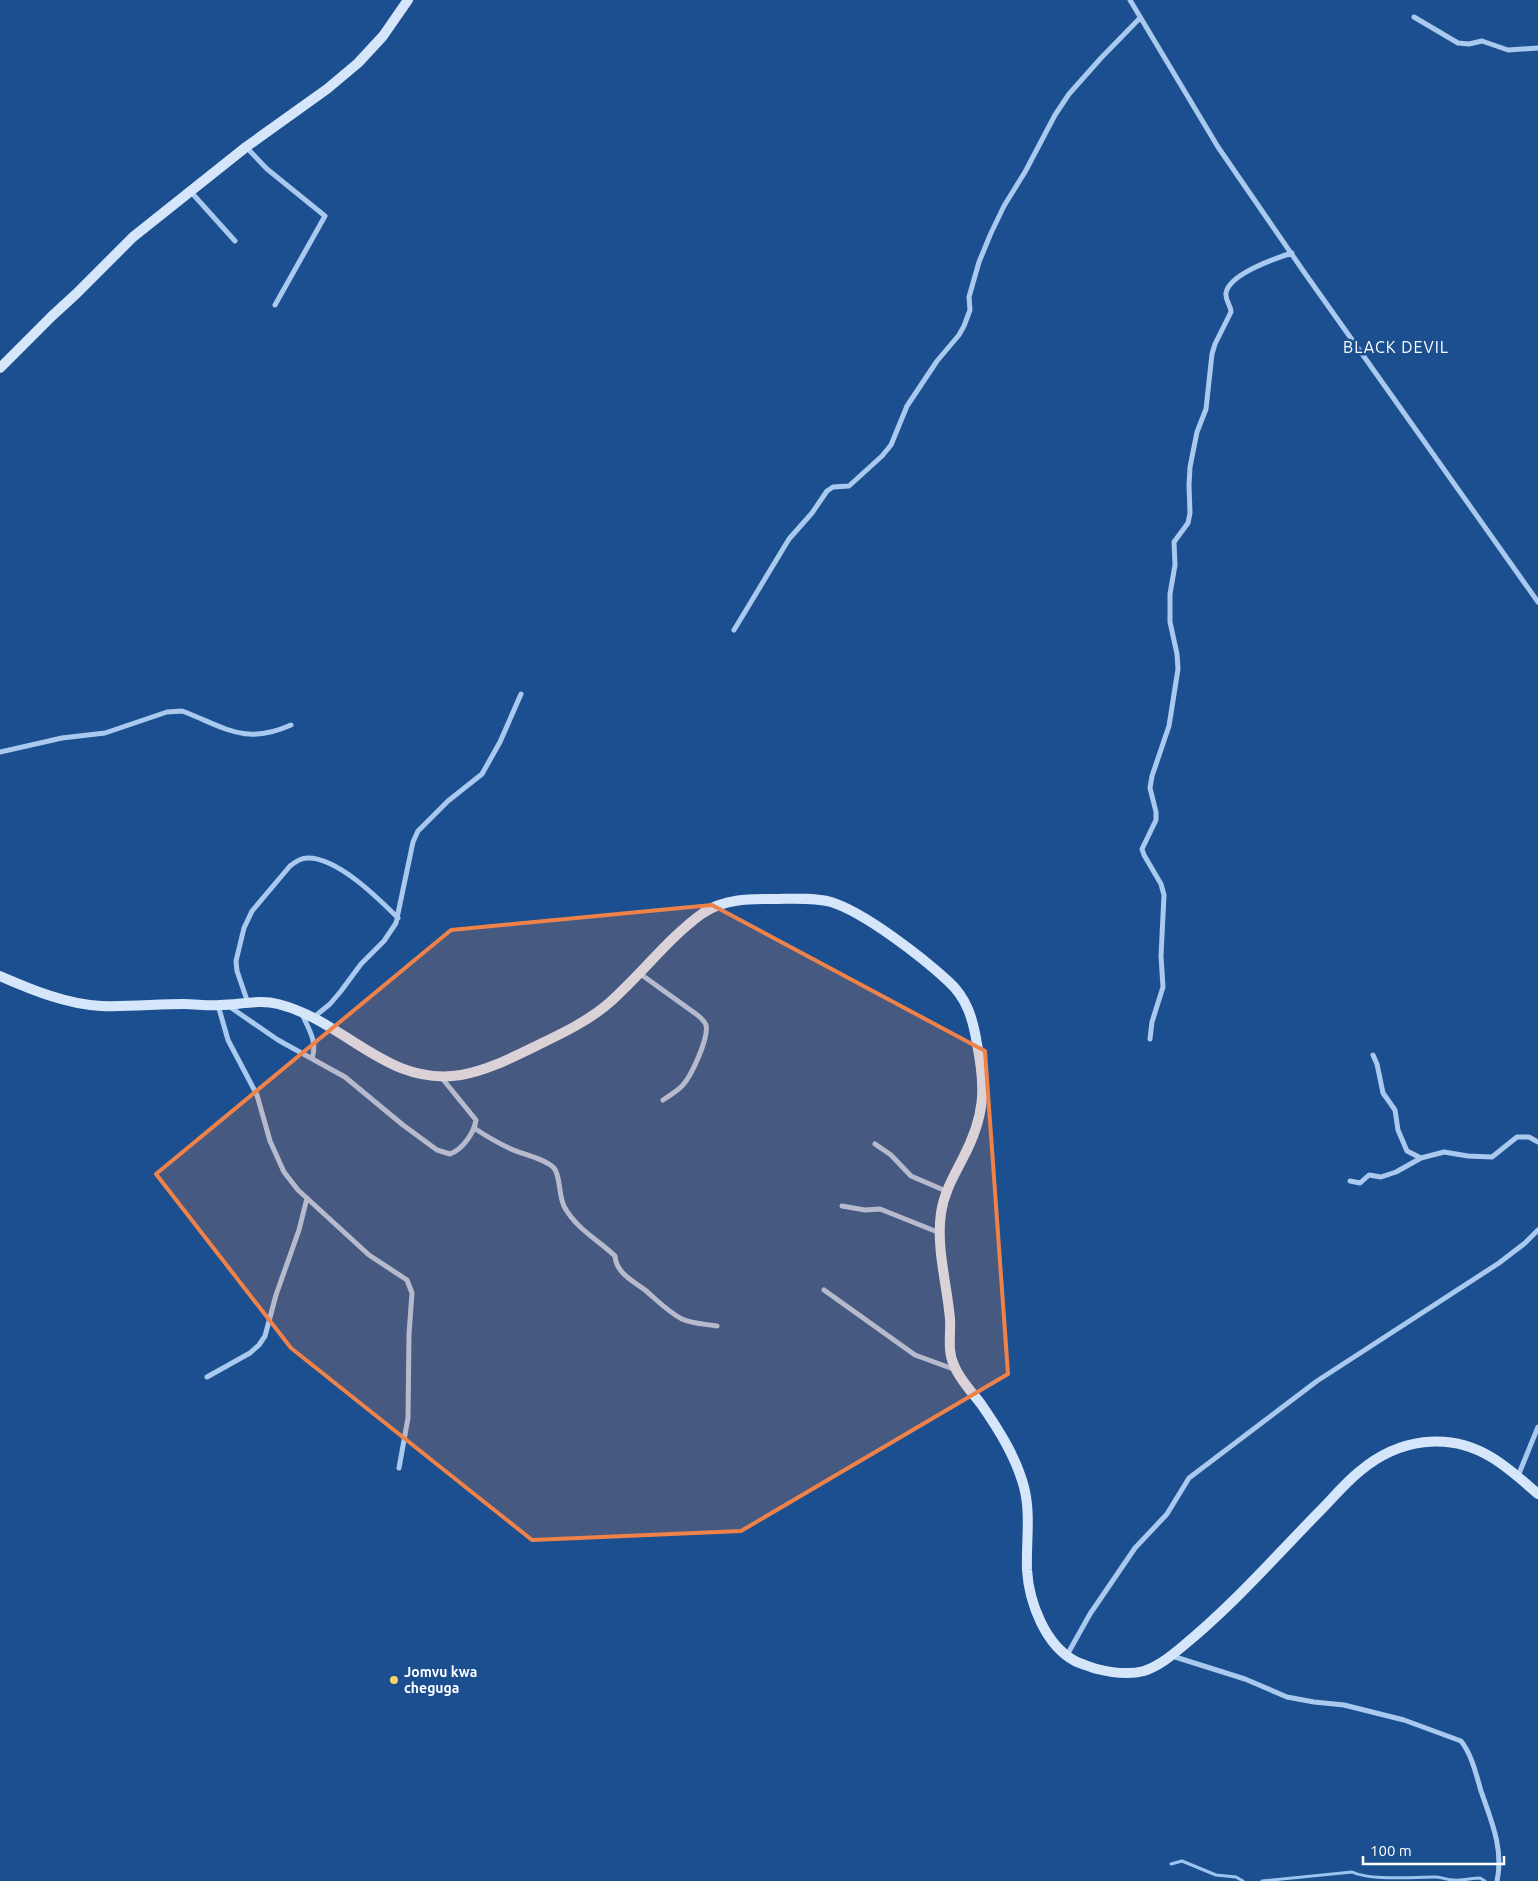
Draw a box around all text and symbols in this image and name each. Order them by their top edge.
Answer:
district label: BLACK DEVIL [1343,338,1449,356]
place label: Jomvu kwa cheguga [404,1664,477,1696]
marker: Jomvu kwa cheguga [388,1674,400,1686]
scale bar [1363,1834,1504,1866]
text: 100 m [1370,1842,1412,1859]

